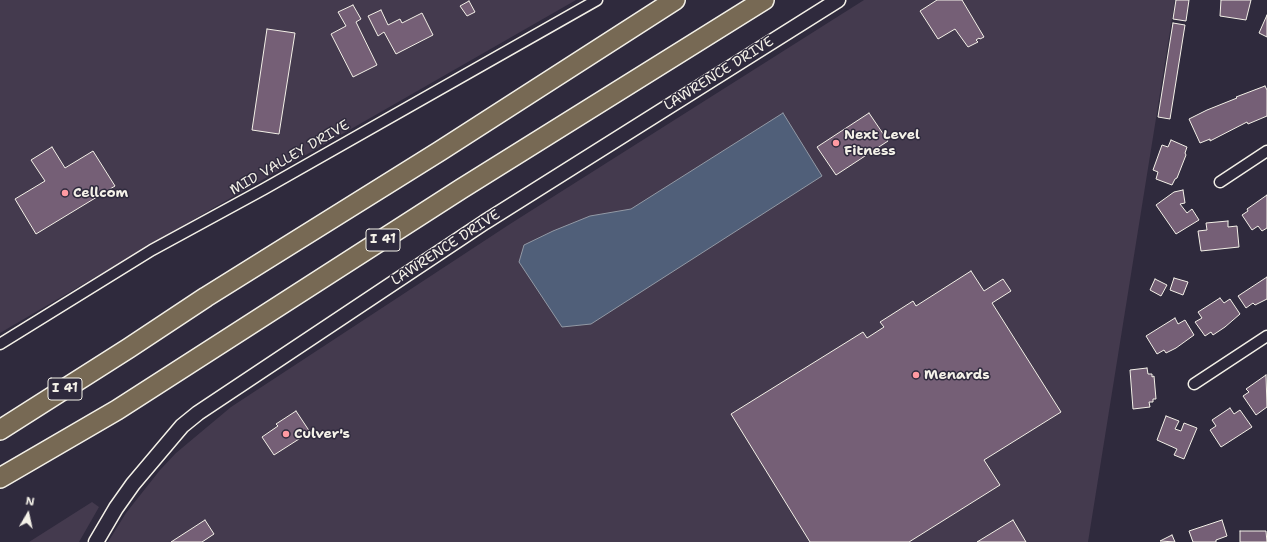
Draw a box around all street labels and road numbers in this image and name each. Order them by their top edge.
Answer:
street label: LAWRENCE DRIVE [661,33,777,115]
street label: MID VALLEY DRIVE [227,117,353,199]
street label: LAWRENCE DRIVE [388,207,504,289]
road number: I 41 [366,229,400,251]
road number: I 41 [48,378,82,400]

